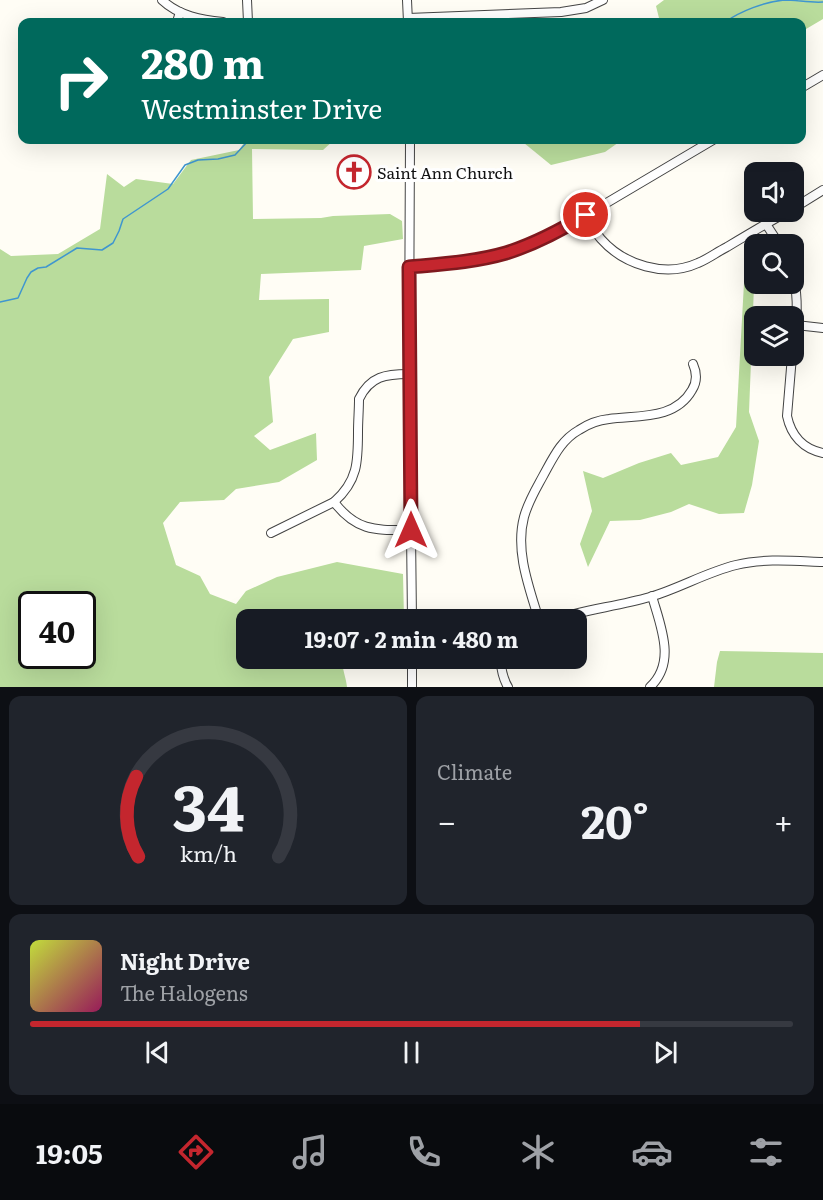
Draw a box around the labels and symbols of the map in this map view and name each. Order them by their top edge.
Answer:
church icon: Saint Ann Church [336,154,372,190]
place label: Saint Ann Church [377,160,513,184]
pin [560,189,611,240]
position arrow [379,498,443,562]
speed limit sign: 40 [18,591,96,669]

